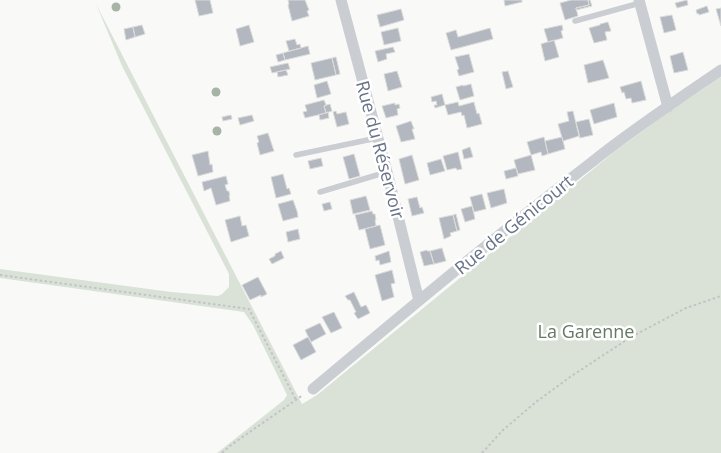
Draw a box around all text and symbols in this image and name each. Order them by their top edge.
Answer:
street label: Rue du Réservoir [351,78,411,222]
street label: Rue de Génicourt [449,169,578,279]
park label: La Garenne [538,319,634,343]

